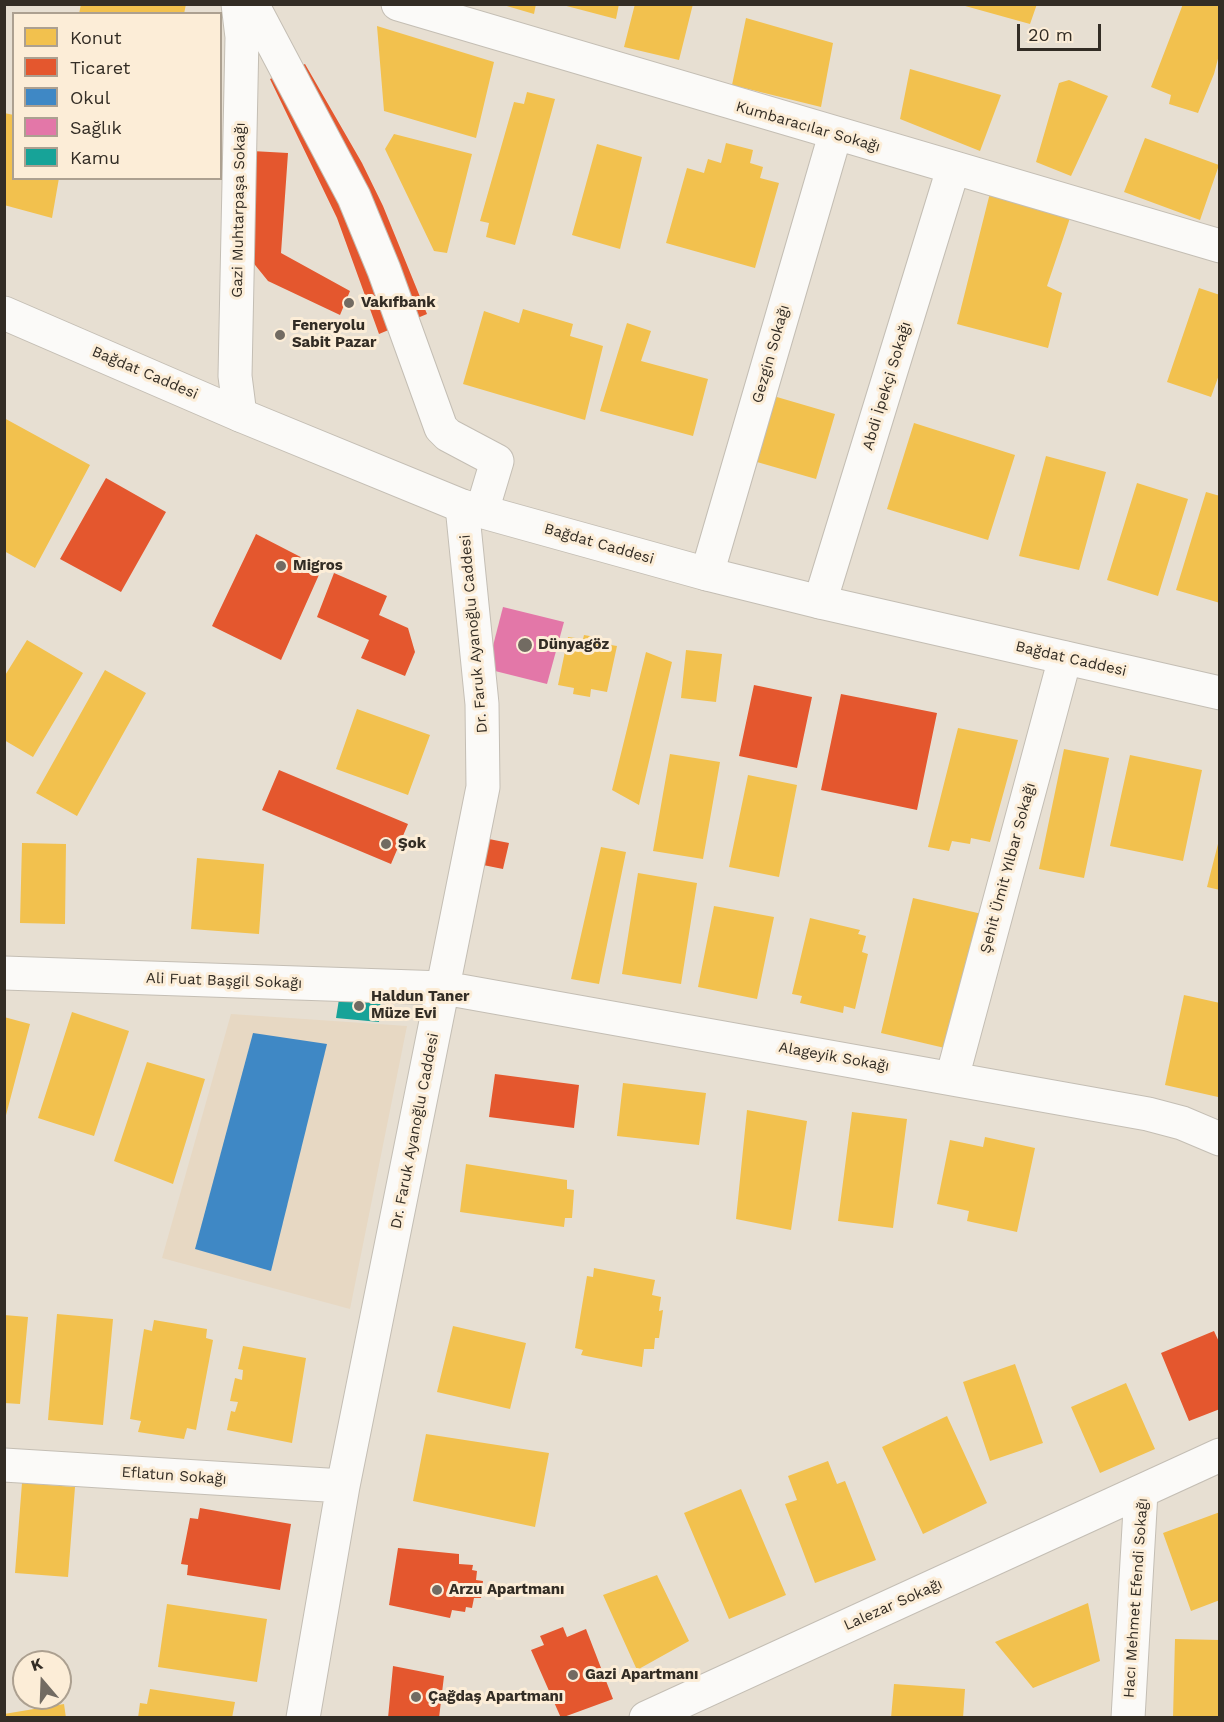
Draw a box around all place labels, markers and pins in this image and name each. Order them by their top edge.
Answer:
place label: Vakıfbank [361,294,436,312]
marker: Vakıfbank [342,296,356,310]
place label: Feneryolu Sabit Pazar [292,317,376,352]
marker: Feneryolu Sabit Pazar [273,328,287,342]
place label: Migros [293,557,343,575]
marker: Migros [274,559,288,573]
marker: Dünyagöz [516,636,534,654]
place label: Dünyagöz [538,636,609,654]
place label: Şok [398,835,426,853]
marker: Şok [379,837,393,851]
place label: Haldun Taner Müze Evi [371,988,470,1023]
marker: Haldun Taner Müze Evi [352,999,366,1013]
place label: Arzu Apartmanı [449,1581,564,1599]
marker: Arzu Apartmanı [430,1583,444,1597]
place label: Gazi Apartmanı [585,1666,698,1684]
marker: Gazi Apartmanı [566,1668,580,1682]
place label: Çağdaş Apartmanı [428,1688,563,1706]
marker: Çağdaş Apartmanı [409,1690,423,1704]

